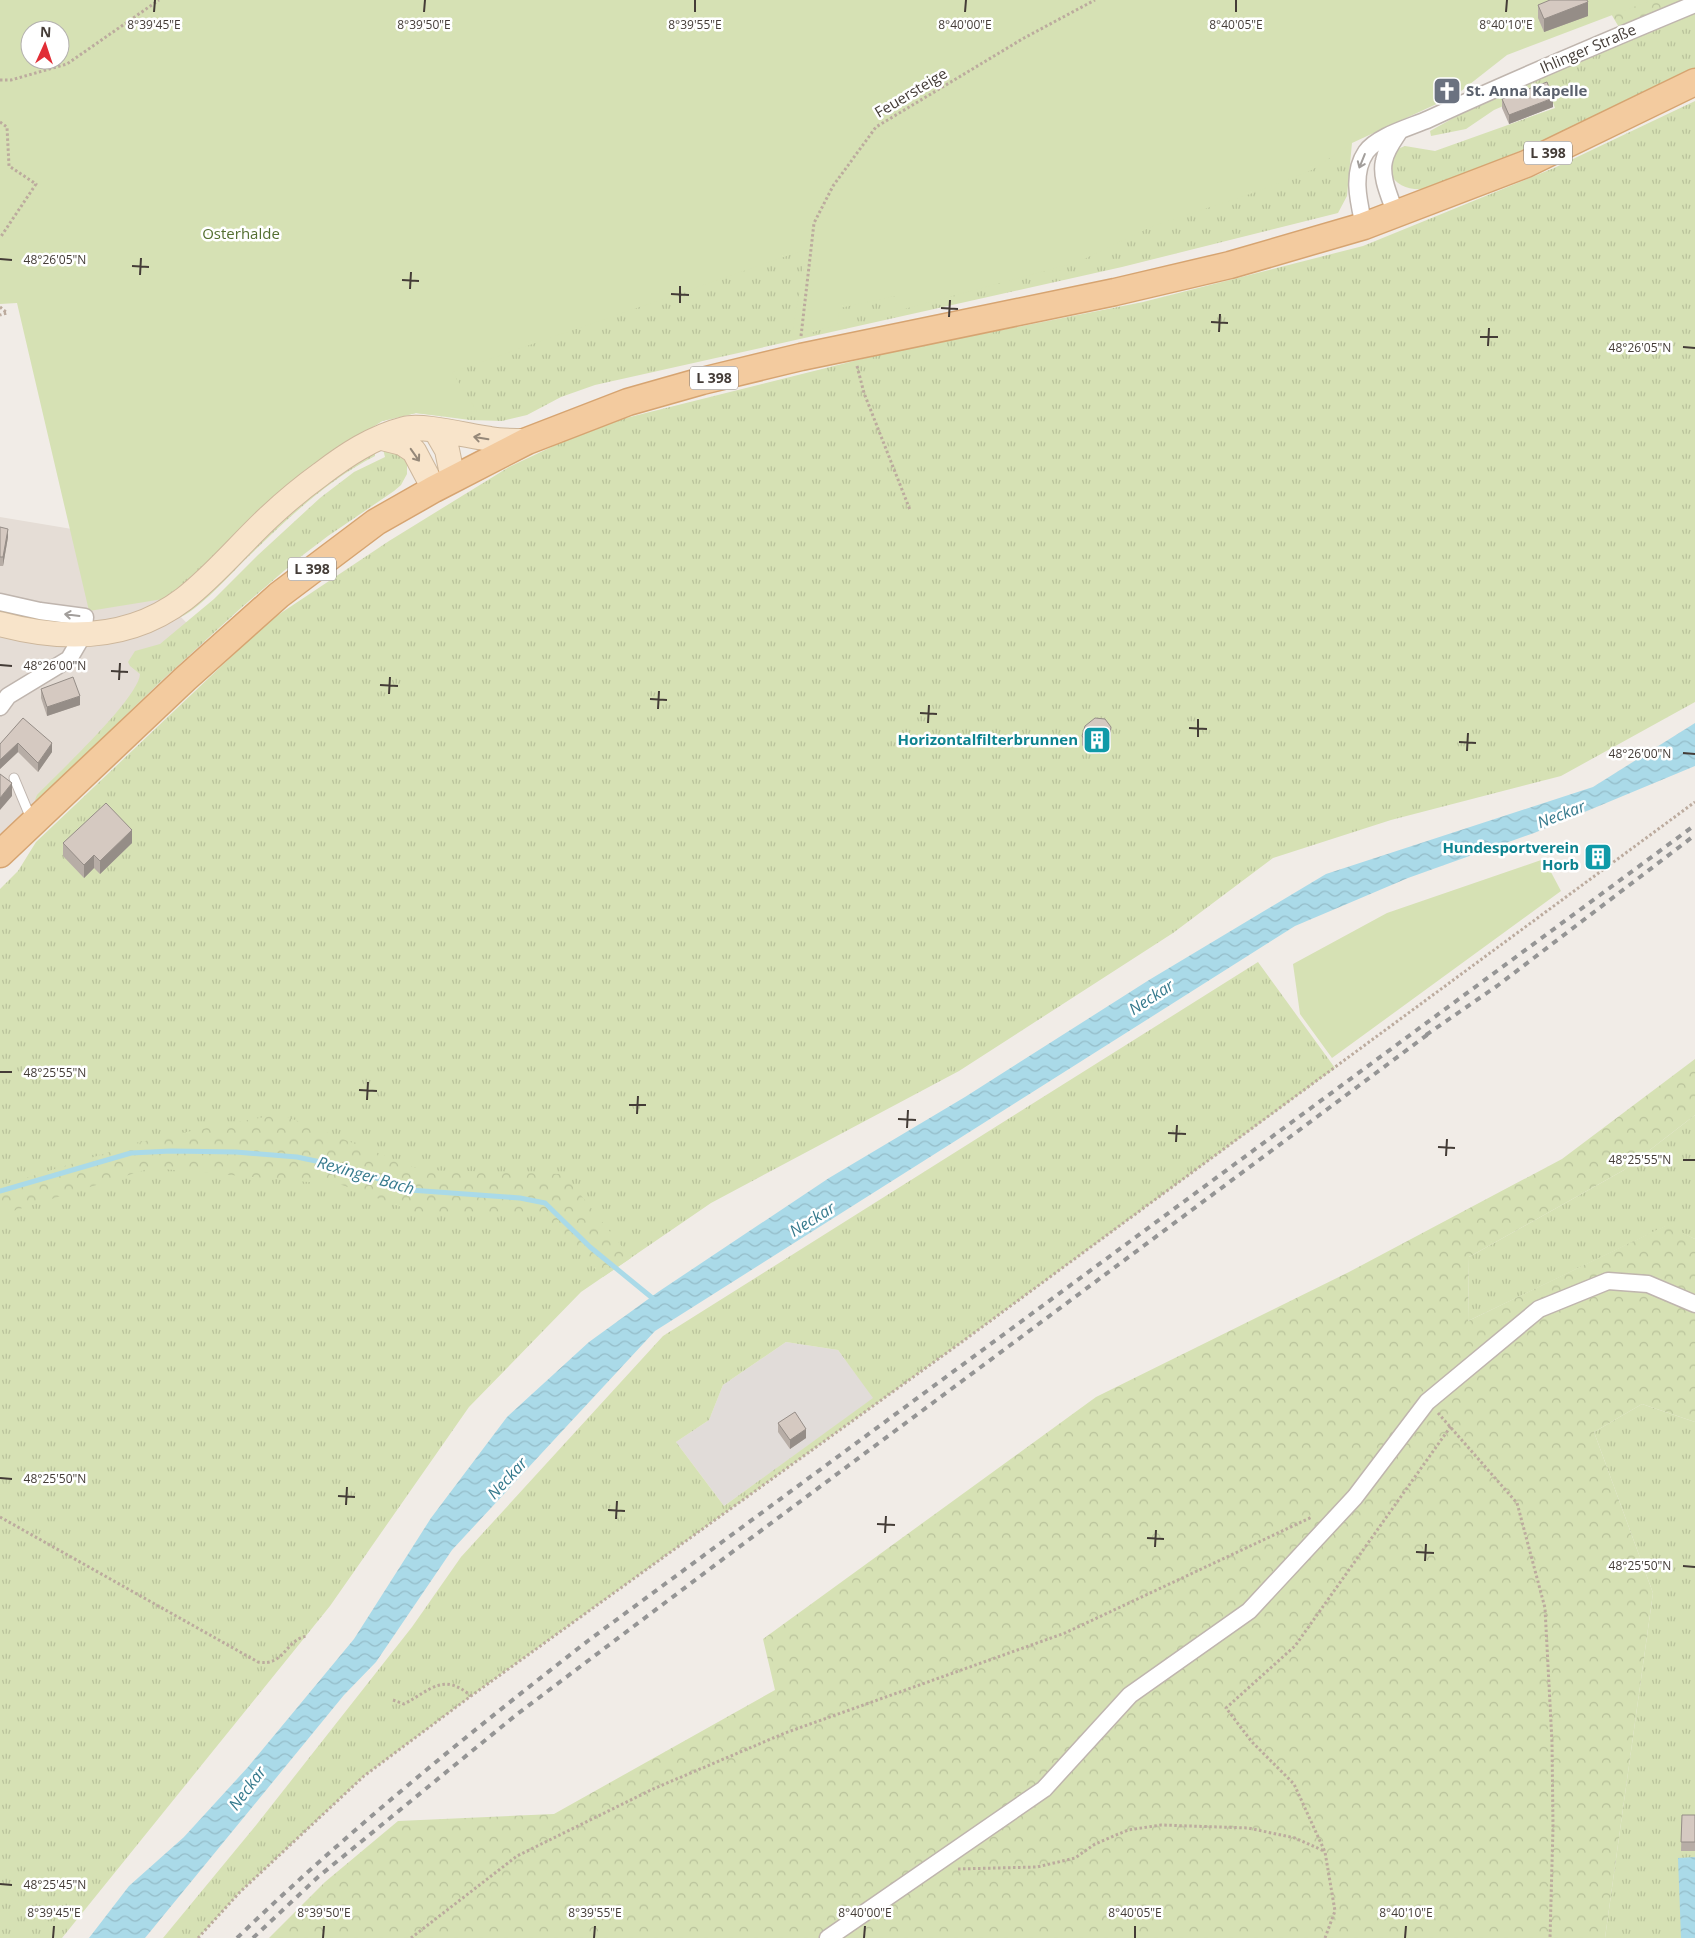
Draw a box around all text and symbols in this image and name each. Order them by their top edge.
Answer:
text: 8°39'45"E [127,16,181,33]
text: 8°39'50"E [397,16,451,33]
text: 8°39'55"E [668,16,722,33]
text: 8°40'00"E [938,16,992,33]
text: 8°40'05"E [1209,16,1263,33]
text: 8°40'10"E [1479,16,1533,33]
street label: Ihlinger Straße [1536,19,1639,77]
north arrow [20,20,70,70]
text: N [40,22,52,41]
street label: Feuersteige [871,63,950,122]
church icon: St. Anna Kapelle [1432,76,1462,106]
place label: St. Anna Kapelle [1466,80,1588,100]
road number: L 398 [1524,142,1572,164]
one-way arrow [1357,153,1367,168]
park label: Osterhalde [202,223,280,243]
text: 48°26'05"N [24,251,86,268]
text: 48°26'05"N [1609,339,1671,356]
road number: L 398 [690,366,738,389]
one-way arrow [474,433,490,443]
one-way arrow [410,448,420,462]
road number: L 398 [288,558,336,580]
one-way arrow [64,610,80,620]
text: 48°26'00"N [24,657,86,674]
building icon: Horizontalfilterbrunnen [1082,725,1112,755]
place label: Horizontalfilterbrunnen [897,729,1078,749]
text: 48°26'00"N [1609,745,1671,762]
water label: Neckar [1534,795,1589,833]
place label: Hundesportverein Horb [1442,837,1579,874]
building icon: Hundesportverein Horb [1583,842,1613,872]
water label: Neckar [1124,974,1178,1020]
text: 48°25'55"N [24,1064,86,1081]
water label: Rexinger Bach [315,1151,417,1199]
text: 48°25'55"N [1609,1151,1671,1168]
water label: Neckar [785,1196,839,1241]
water label: Neckar [482,1452,532,1504]
text: 48°25'50"N [24,1470,86,1487]
text: 48°25'50"N [1609,1557,1671,1574]
water label: Neckar [223,1761,271,1814]
text: 48°25'45"N [24,1876,86,1893]
text: 8°39'45"E [27,1904,81,1921]
text: 8°39'50"E [297,1904,351,1921]
text: 8°39'55"E [568,1904,622,1921]
text: 8°40'00"E [838,1904,892,1921]
text: 8°40'05"E [1108,1904,1162,1921]
text: 8°40'10"E [1379,1904,1433,1921]

